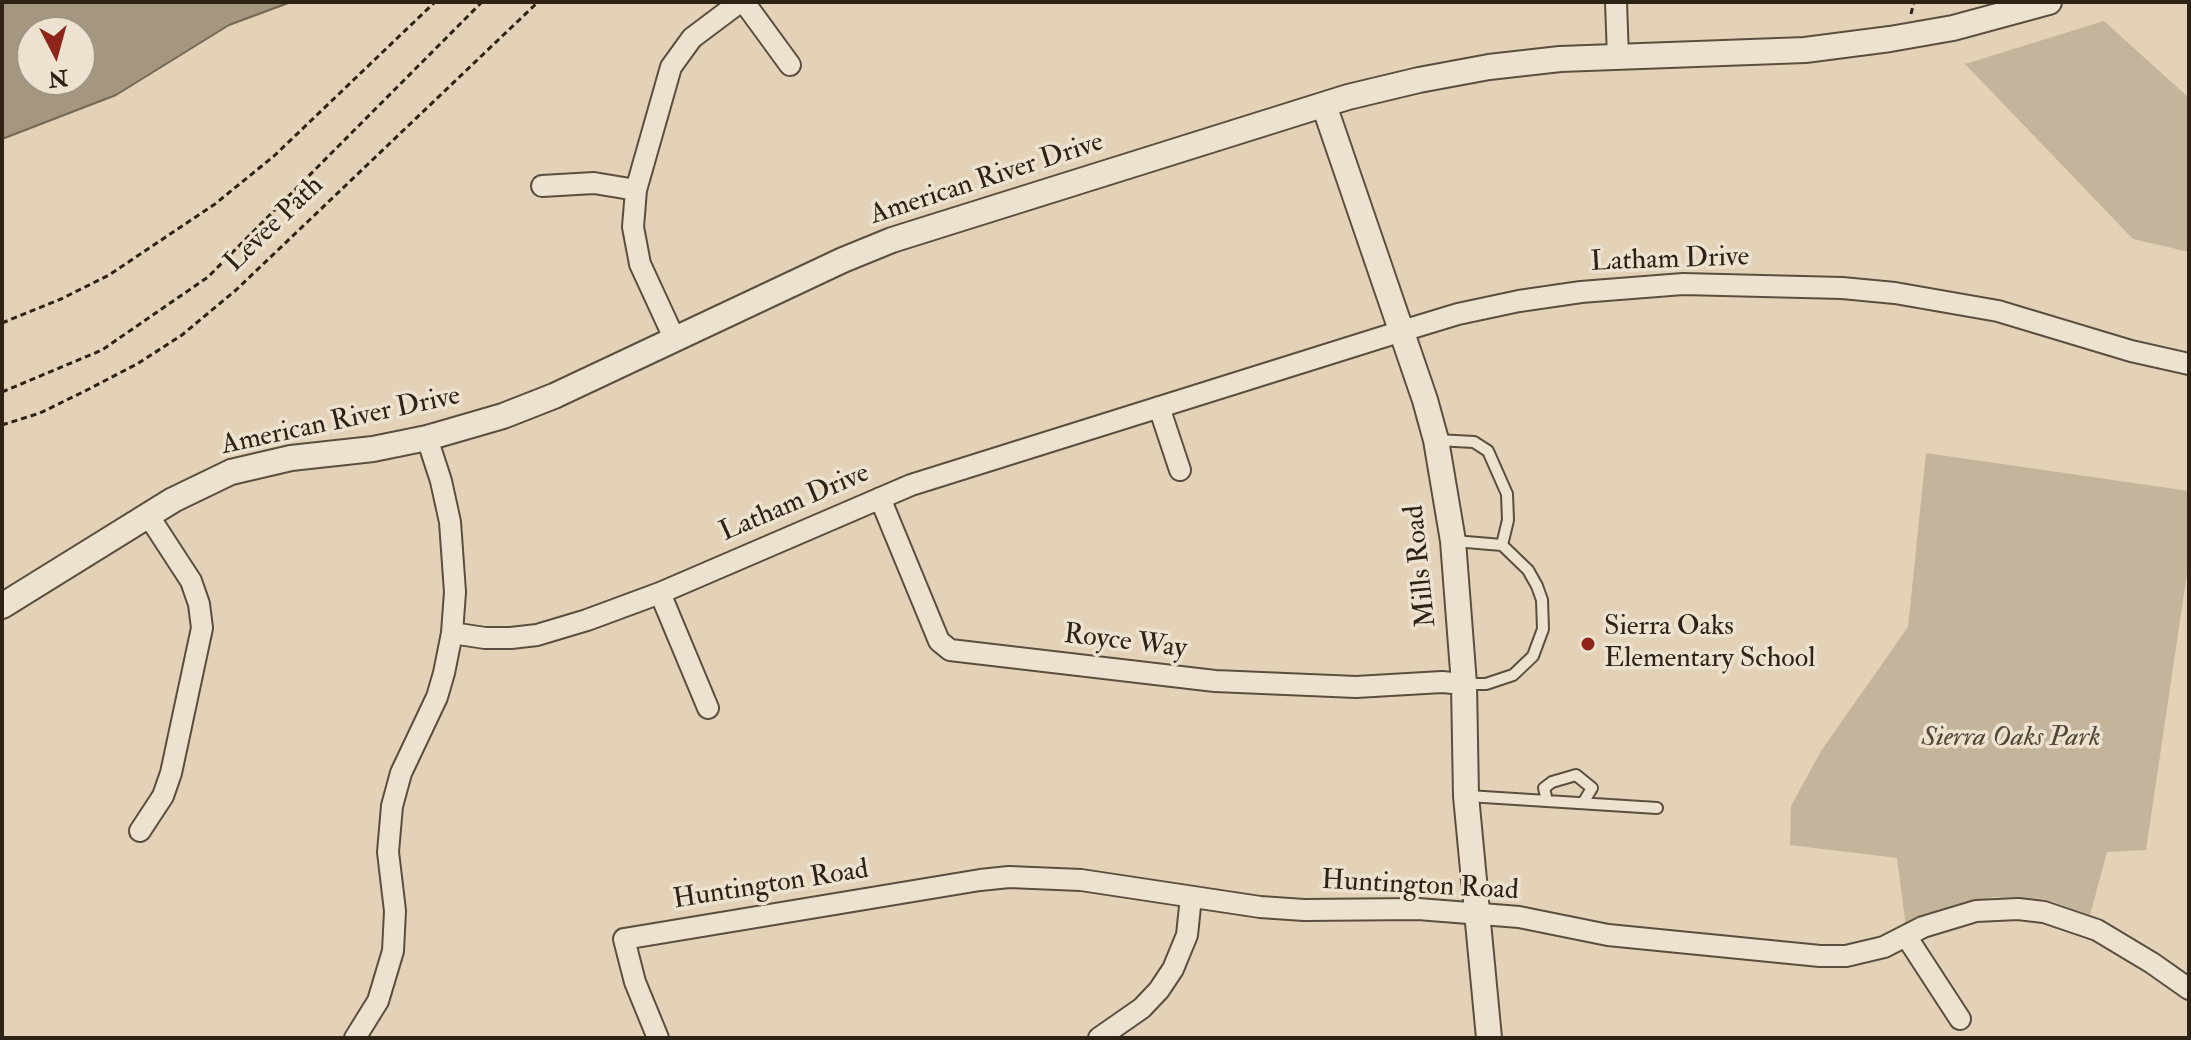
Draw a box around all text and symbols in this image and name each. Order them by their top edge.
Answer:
north arrow [16,16,96,96]
text: N [47,63,70,93]
street label: American River Drive [866,126,1108,234]
street label: Levee Path [219,170,331,280]
street label: Latham Drive [1590,241,1750,281]
street label: American River Drive [218,380,464,464]
street label: Latham Drive [715,458,875,550]
street label: Mills Road [1399,503,1445,629]
place label: Sierra Oaks Elementary School [1604,611,1815,677]
street label: Royce Way [1062,619,1188,667]
marker: Sierra Oaks Elementary School [1579,635,1597,653]
park label: Sierra Oaks Park [1921,722,2101,756]
street label: Huntington Road [671,854,871,918]
street label: Huntington Road [1320,865,1520,909]

